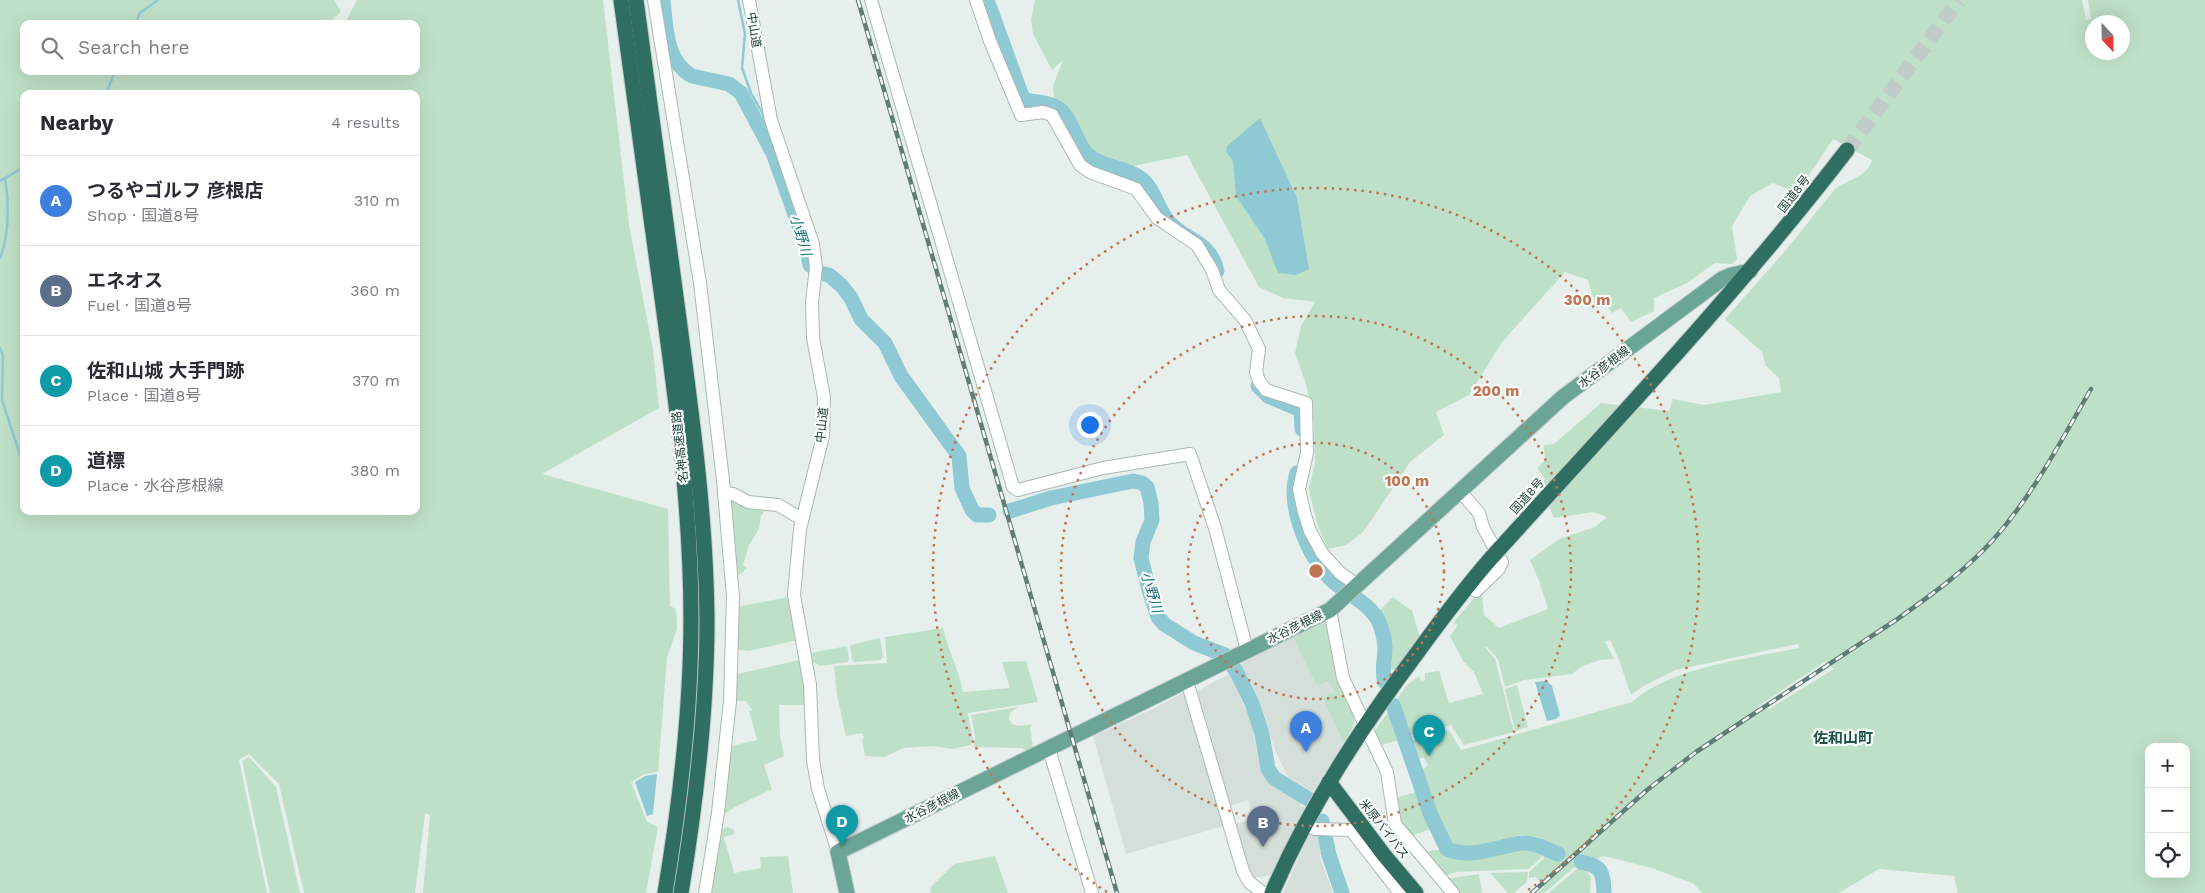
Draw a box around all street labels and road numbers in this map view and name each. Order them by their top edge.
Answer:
street label: 中山道 [744,11,764,49]
street label: 国道8号 [1775,173,1813,215]
street label: 水谷彦根線 [1576,343,1632,391]
street label: 中山道 [813,406,831,444]
street label: 名神高速道路 [669,410,691,484]
street label: 国道8号 [1507,475,1547,517]
street label: 水谷彦根線 [1265,608,1325,646]
street label: 水谷彦根線 [902,786,962,826]
street label: 米原バイパス [1356,796,1412,862]

